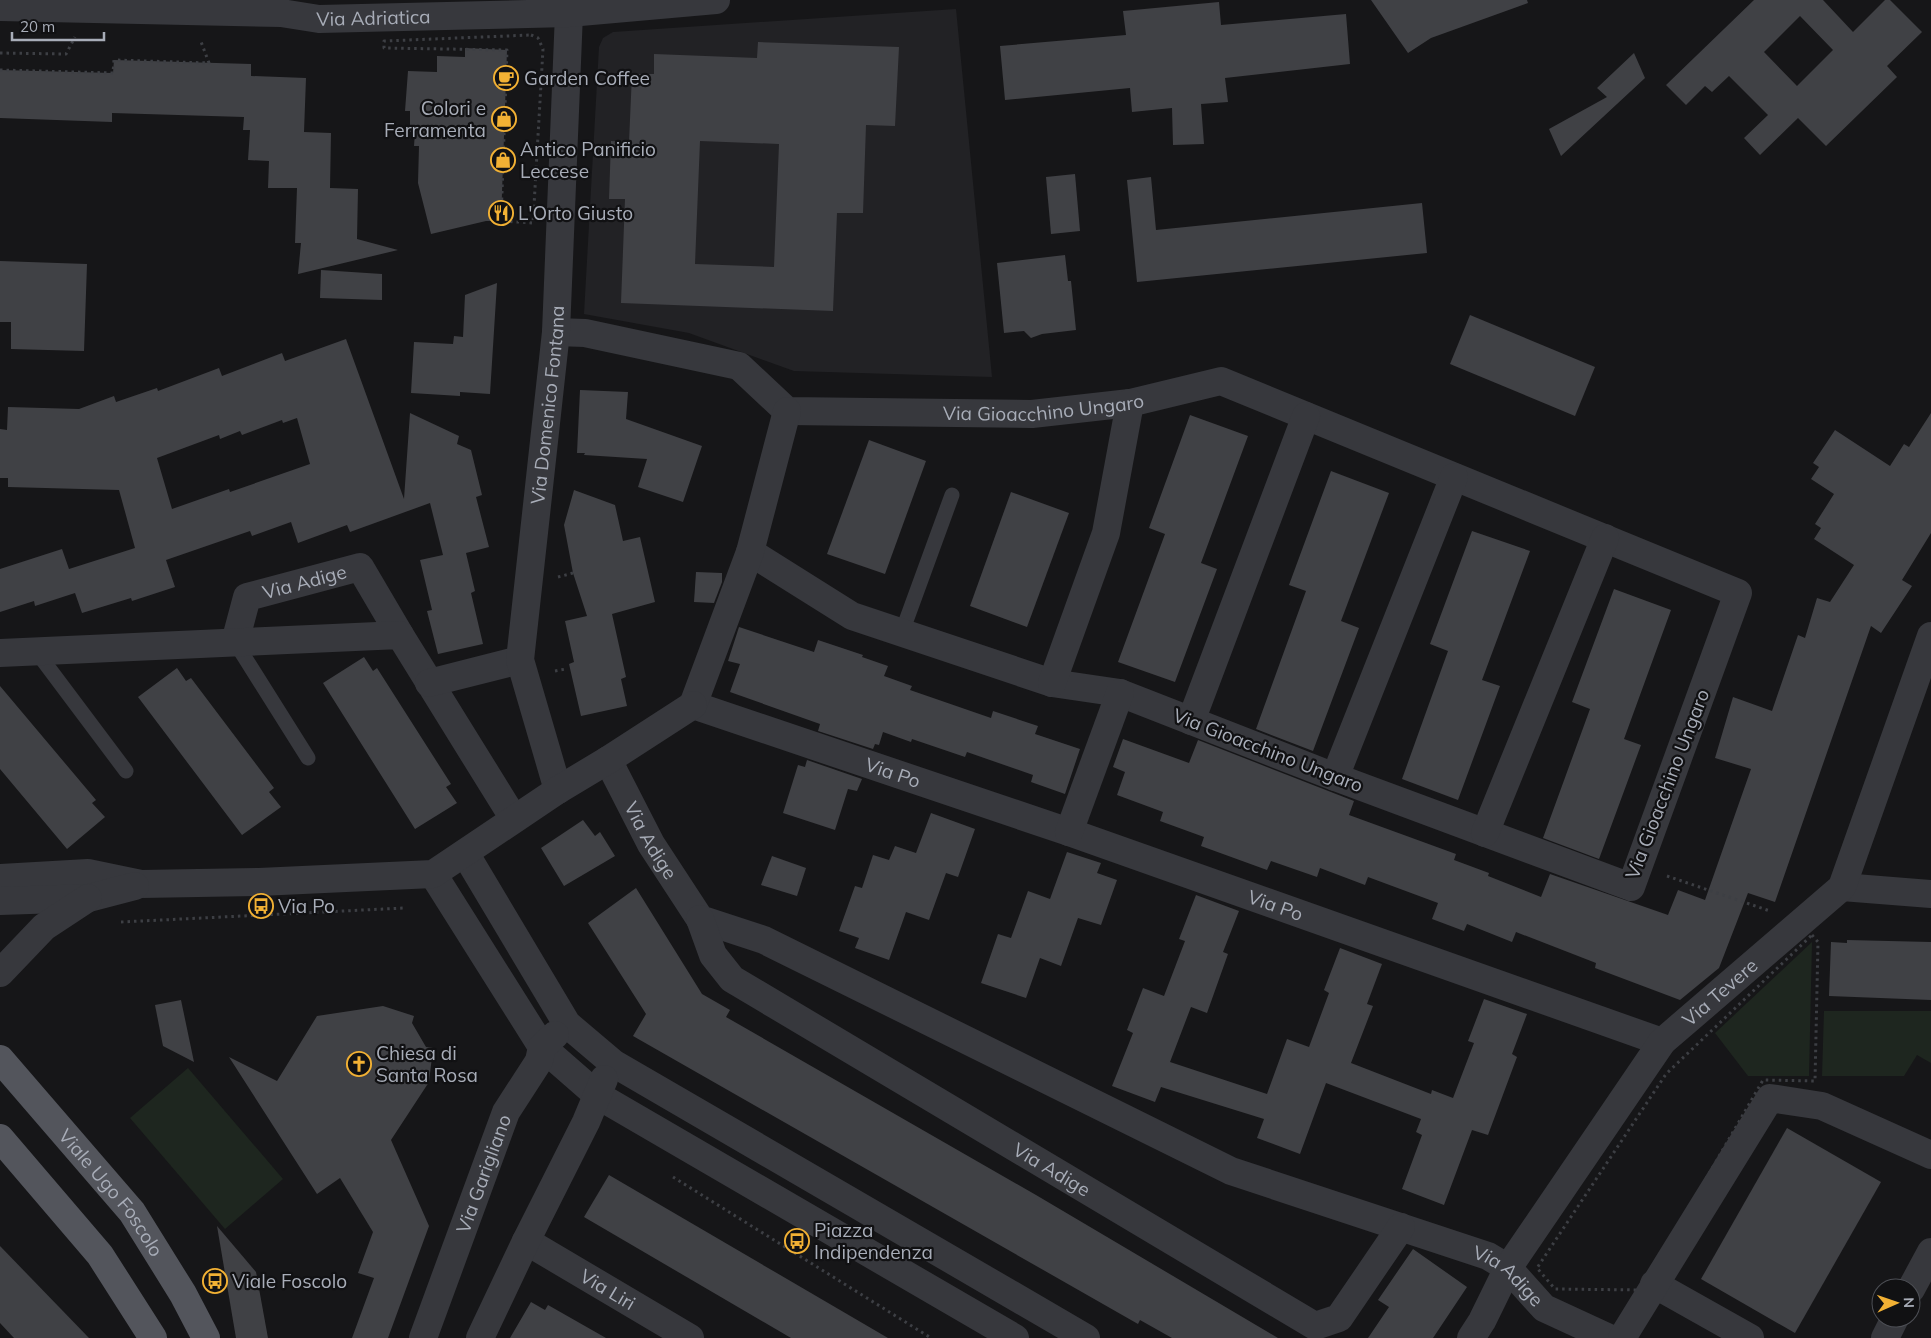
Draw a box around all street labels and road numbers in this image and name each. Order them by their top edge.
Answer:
street label: Via Adriatica [316,4,431,31]
street label: Via Domenico Fontana [525,305,569,506]
street label: Via Gioacchino Ungaro [943,388,1146,426]
street label: Via Adige [260,559,349,604]
street label: Via Gioacchino Ungaro [1620,686,1714,882]
street label: Via Gioacchino Ungaro [1170,703,1366,797]
street label: Via Po [862,752,924,793]
street label: Via Adige [619,797,683,884]
street label: Via Po [1245,884,1306,926]
street label: Via Tevere [1677,953,1762,1031]
street label: Via Garigliano [451,1111,516,1236]
street label: Viale Ugo Foscolo [54,1124,169,1261]
street label: Via Adige [1009,1137,1095,1202]
street label: Via Adige [1470,1240,1549,1311]
street label: Via Liri [576,1264,640,1315]

